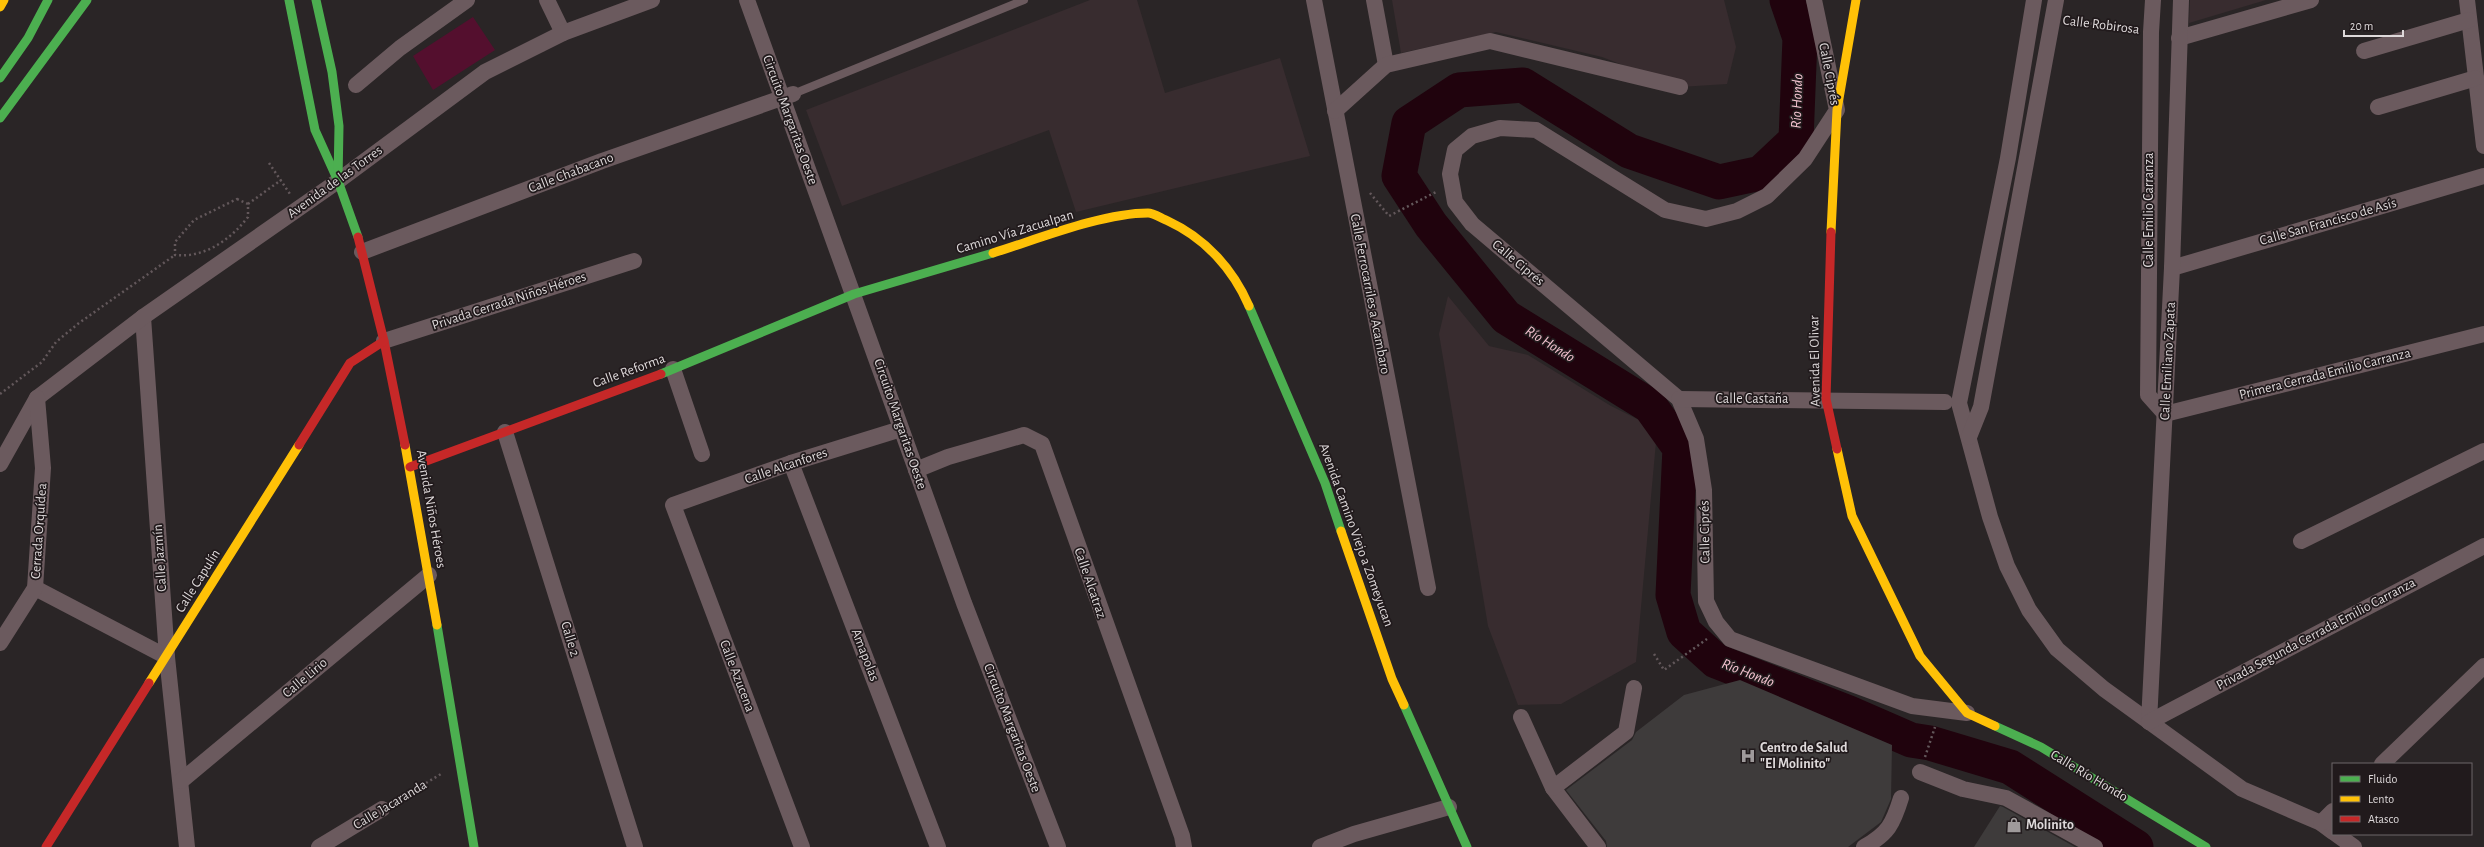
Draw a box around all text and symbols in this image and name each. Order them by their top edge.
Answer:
scale bar [2344,12,2403,38]
street label: Calle Robirosa [2062,13,2141,37]
text: 20 m [2350,20,2373,32]
street label: Calle Ciprés [1816,42,1842,106]
street label: Circuito Margaritas Oeste [760,53,820,187]
water label: Río Hondo [1789,73,1805,129]
street label: Avenida de las Torres [285,143,385,221]
street label: Calle Chabacano [527,150,616,196]
street label: Calle Emilio Carranza [2142,152,2156,267]
street label: Calle San Francisco de Asís [2258,196,2398,248]
street label: Camino Vía Zacualpan [955,208,1075,256]
street label: Calle Ferrocarriles a Acambaro [1348,213,1392,375]
street label: Calle Ciprés [1489,237,1547,289]
street label: Privada Cerrada Niños Héroes [430,269,588,333]
street label: Calle Emiliano Zapata [2158,301,2178,421]
street label: Avenida El Olivar [1807,315,1823,407]
water label: Río Hondo [1523,323,1577,365]
street label: Primera Cerrada Emilio Carranza [2238,346,2413,402]
street label: Calle Reforma [591,351,668,391]
street label: Circuito Margaritas Oeste [871,357,929,491]
street label: Calle Castaña [1716,392,1789,406]
street label: Avenida Camino Viejo a Zomeyucan [1316,441,1396,629]
street label: Calle Alcanfores [743,445,829,487]
street label: Avenida Niños Héroes [414,449,448,569]
street label: Cerrada Orquídea [29,482,49,579]
street label: Calle Ciprés [1697,500,1713,564]
street label: Calle Jazmín [151,524,169,592]
street label: Calle Alcatraz [1071,546,1109,620]
street label: Calle Capulín [173,547,223,615]
street label: Privada Segunda Cerrada Emilio Carranza [2214,575,2418,693]
street label: Calle 2 [558,620,582,658]
street label: Amapolas [849,627,881,683]
street label: Calle Azucena [717,638,757,714]
street label: Calle Lirio [280,655,330,701]
water label: Río Hondo [1720,656,1776,690]
street label: Circuito Margaritas Oeste [981,662,1043,794]
place label: Centro de Salud "El Molinito" [1760,741,1848,771]
hospital icon: Centro de Salud "El Molinito" [1739,747,1757,765]
street label: Calle Río Hondo [2048,748,2130,805]
legend [2332,763,2472,835]
text: Fluido [2368,773,2397,785]
street label: Calle Jacaranda [351,777,430,832]
text: Lento [2368,793,2394,805]
text: Atasco [2368,813,2399,825]
shop icon: Molinito [2005,816,2023,834]
place label: Molinito [2026,818,2074,832]

